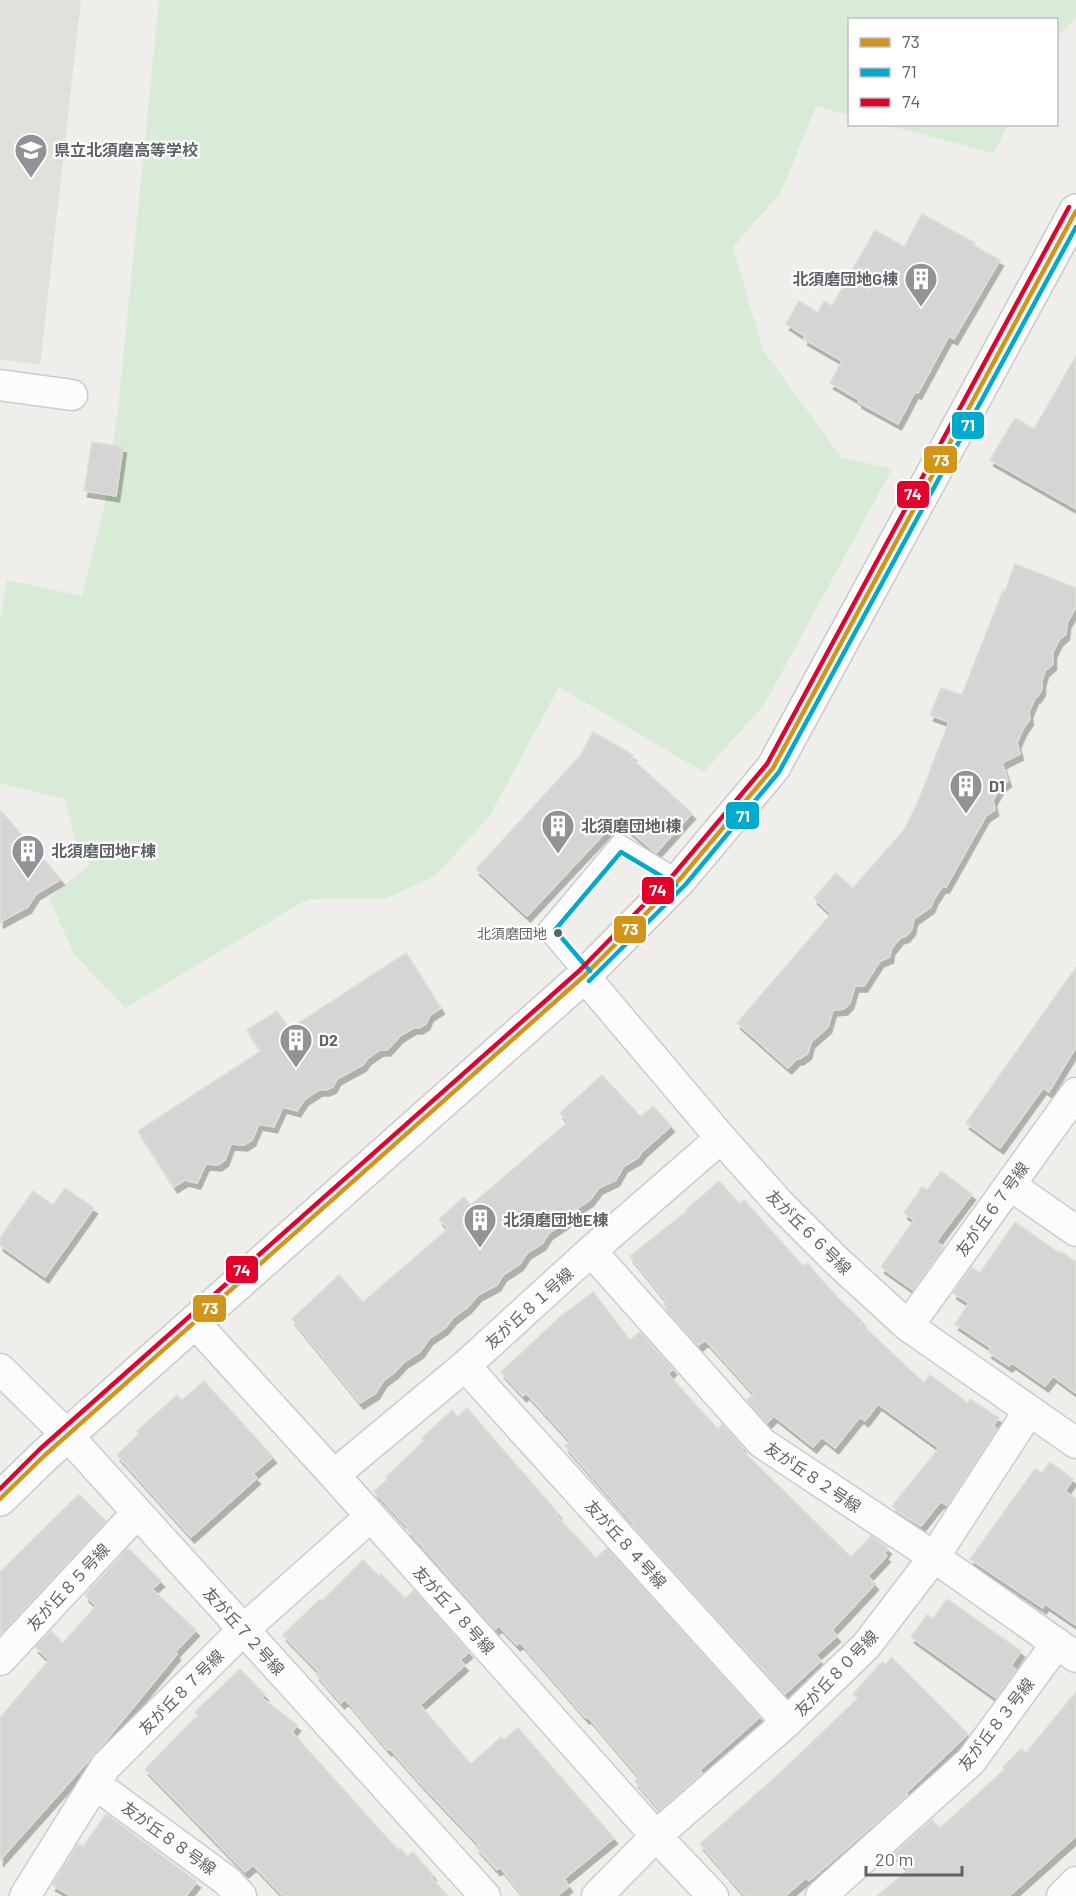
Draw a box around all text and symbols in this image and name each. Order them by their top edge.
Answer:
legend [848,18,1058,126]
text: 73 [902,30,920,52]
text: 71 [902,60,917,82]
text: 74 [902,90,920,112]
school or university icon: 県立北須磨高等学校 [13,132,49,179]
place label: 県立北須磨高等学校 [54,140,198,159]
building icon: 北須磨団地G棟 [903,261,939,308]
place label: 北須磨団地G棟 [792,269,898,288]
line badge: 71 [951,411,985,440]
text: 71 [961,415,975,434]
line badge: 73 [923,445,958,474]
text: 73 [933,450,949,469]
line badge: 74 [896,480,930,509]
text: 74 [904,484,922,503]
building icon: D1 [948,768,984,815]
place label: D1 [989,776,1005,795]
line badge: 71 [725,801,760,830]
text: 71 [736,806,750,825]
building icon: 北須磨団地I棟 [540,808,576,855]
place label: 北須磨団地I棟 [581,816,681,835]
building icon: 北須磨団地F棟 [10,833,46,880]
place label: 北須磨団地F棟 [51,841,156,860]
line badge: 74 [641,876,675,905]
text: 74 [649,880,667,899]
line badge: 73 [613,915,647,944]
text: 73 [622,919,638,938]
place label: 北須磨団地 [477,925,547,942]
marker: 北須磨団地 [552,927,564,939]
building icon: D2 [278,1022,314,1069]
place label: D2 [319,1030,338,1049]
street label: 友が丘６７号線 [951,1158,1032,1260]
street label: 友が丘６６号線 [763,1185,856,1278]
building icon: 北須磨団地E棟 [462,1202,498,1249]
place label: 北須磨団地E棟 [503,1210,608,1229]
line badge: 74 [225,1255,259,1284]
text: 74 [233,1260,251,1279]
street label: 友が丘８１号線 [481,1263,577,1352]
line badge: 73 [192,1294,227,1323]
text: 73 [202,1298,218,1317]
street label: 友が丘８２号線 [762,1437,865,1516]
street label: 友が丘８４号線 [582,1496,671,1592]
street label: 友が丘８５号線 [22,1539,113,1634]
street label: 友が丘７８号線 [410,1562,499,1658]
street label: 友が丘７２号線 [200,1583,289,1679]
street label: 友が丘８０号線 [790,1626,881,1720]
street label: 友が丘８７号線 [134,1645,227,1738]
street label: 友が丘８３号線 [954,1674,1038,1774]
street label: 友が丘８８号線 [118,1797,220,1878]
scale bar [866,1839,962,1877]
text: 20 m [875,1848,913,1870]

